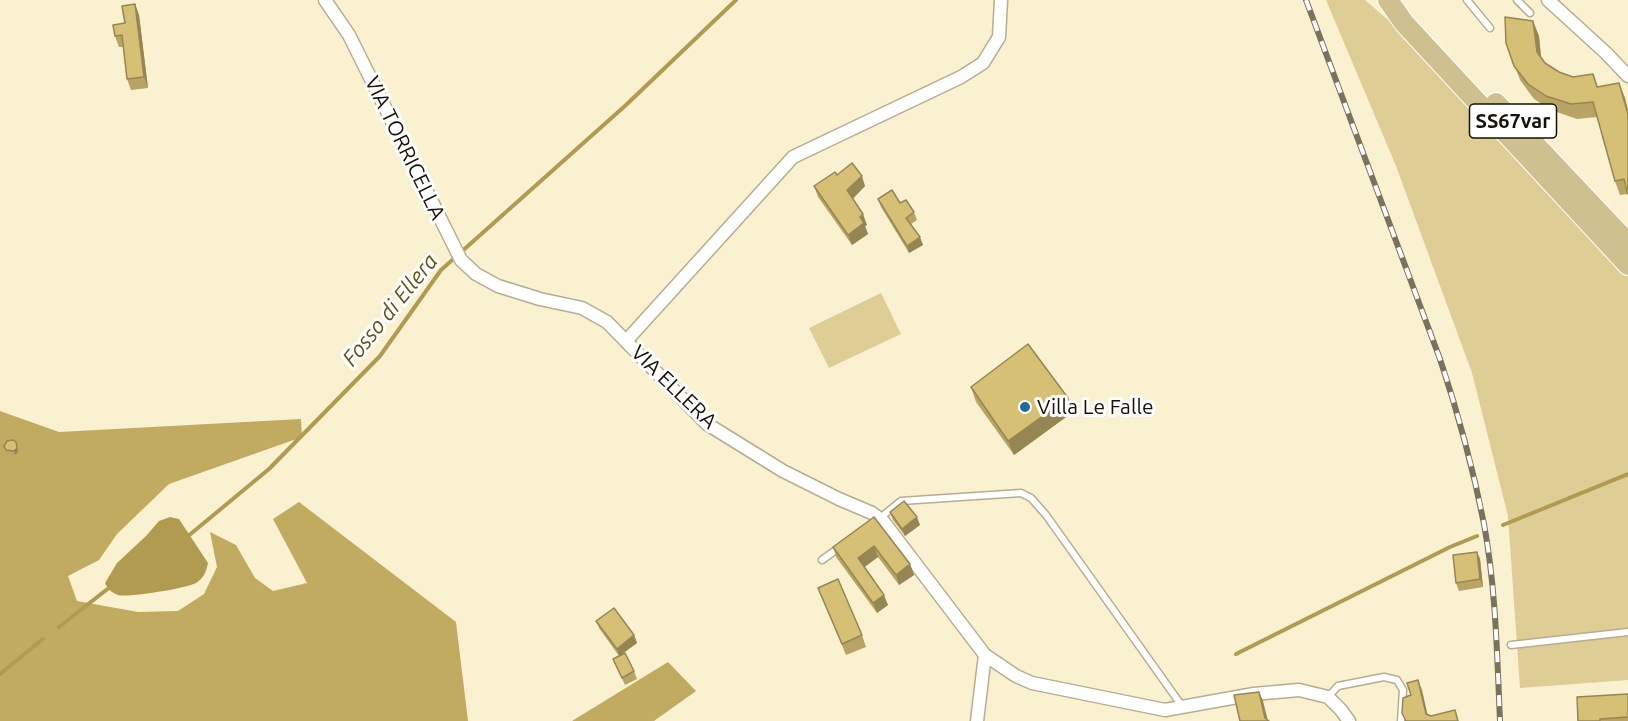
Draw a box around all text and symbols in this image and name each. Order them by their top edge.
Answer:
street label: VIA TORRICELLA [359,72,451,224]
road number: SS67var [1470,104,1556,138]
water label: Fosso di Ellera [337,249,443,371]
street label: VIA ELLERA [626,340,722,434]
place label: Villa Le Falle [1037,394,1153,420]
marker: Villa Le Falle [1018,400,1032,414]

